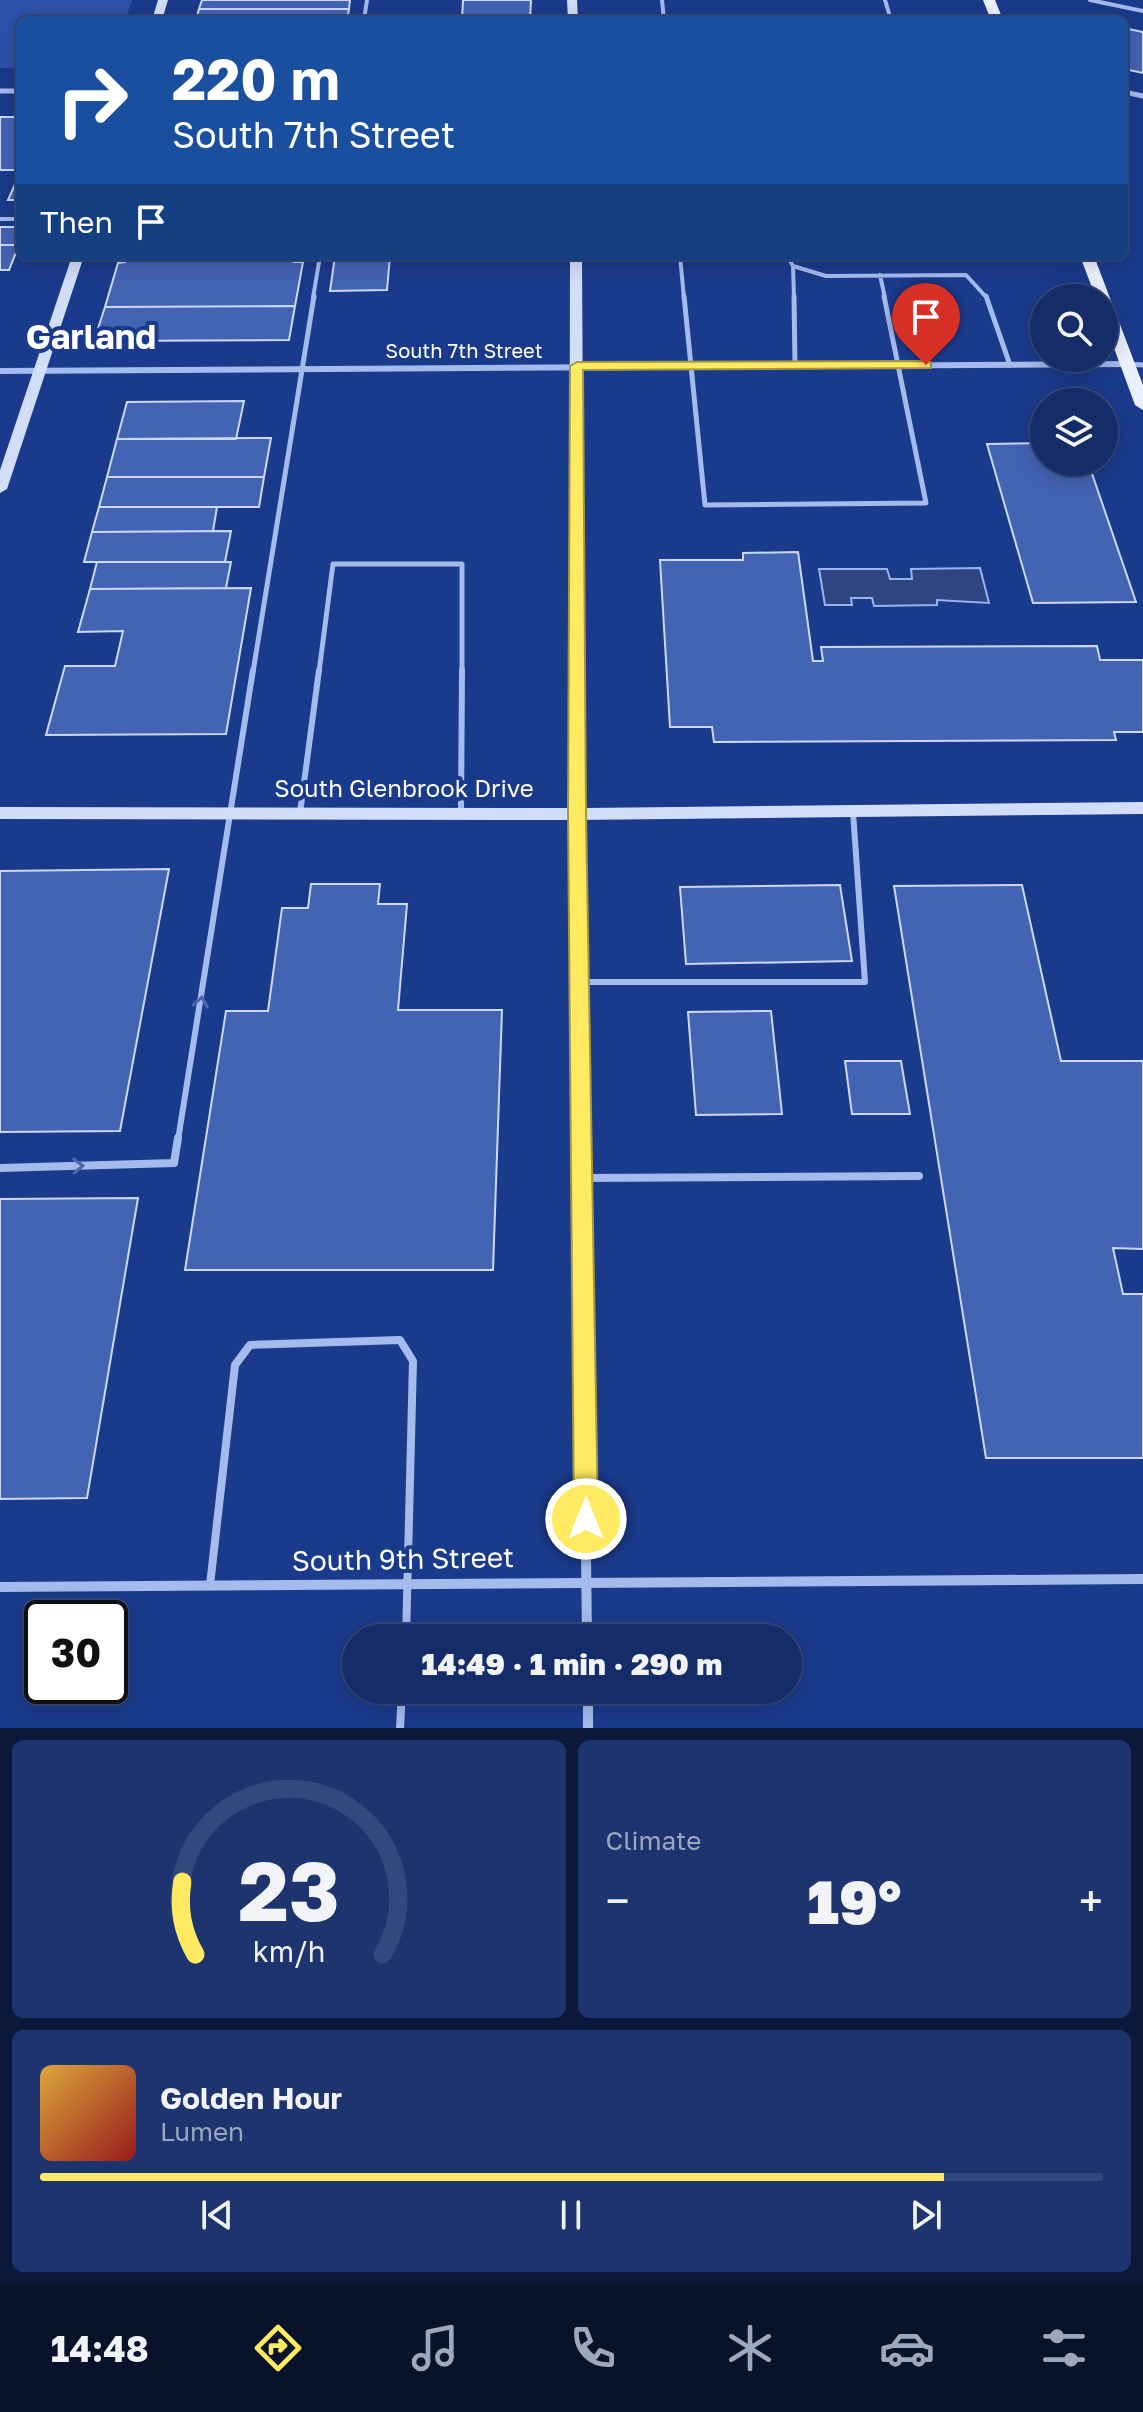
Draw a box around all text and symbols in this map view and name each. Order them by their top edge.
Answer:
text: 220 m [172,45,340,112]
icon: right [40,48,144,152]
text: South 7th Street [172,113,455,156]
icon: arrive [129,200,173,244]
text: Then [40,204,113,240]
pin [892,283,960,365]
map controls [1030,284,1118,476]
button: search [1030,284,1118,372]
icon: arrive [904,295,948,339]
district label: Garland [26,316,156,356]
street label: South 7th Street [385,338,543,362]
button: layers [1030,388,1118,476]
street label: South Glenbrook Drive [274,773,534,802]
one-way arrow [192,995,209,1009]
one-way arrow [72,1157,85,1175]
position arrow [544,1477,628,1561]
street label: South 9th Street [292,1540,514,1577]
speed limit sign: 30 [24,1600,128,1704]
text: 14:49 · 1 min · 290 m [422,1646,722,1682]
text: Climate [606,1825,701,1856]
text: 23 [238,1839,340,1939]
text: 19° [807,1865,901,1937]
text: − [606,1874,630,1927]
text: + [1079,1874,1103,1927]
text: km/h [252,1934,325,1968]
text: Golden Hour [160,2080,342,2116]
text: Lumen [160,2116,244,2147]
icon: previous [195,2193,239,2237]
icon: pause [549,2193,593,2237]
icon: next [904,2193,948,2237]
icon: directions [250,2320,306,2376]
icon: music [407,2320,463,2376]
icon: phone [565,2320,621,2376]
icon: climate [722,2320,778,2376]
icon: car [879,2320,935,2376]
icon: filters [1036,2320,1092,2376]
text: 14:48 [51,2327,149,2370]

